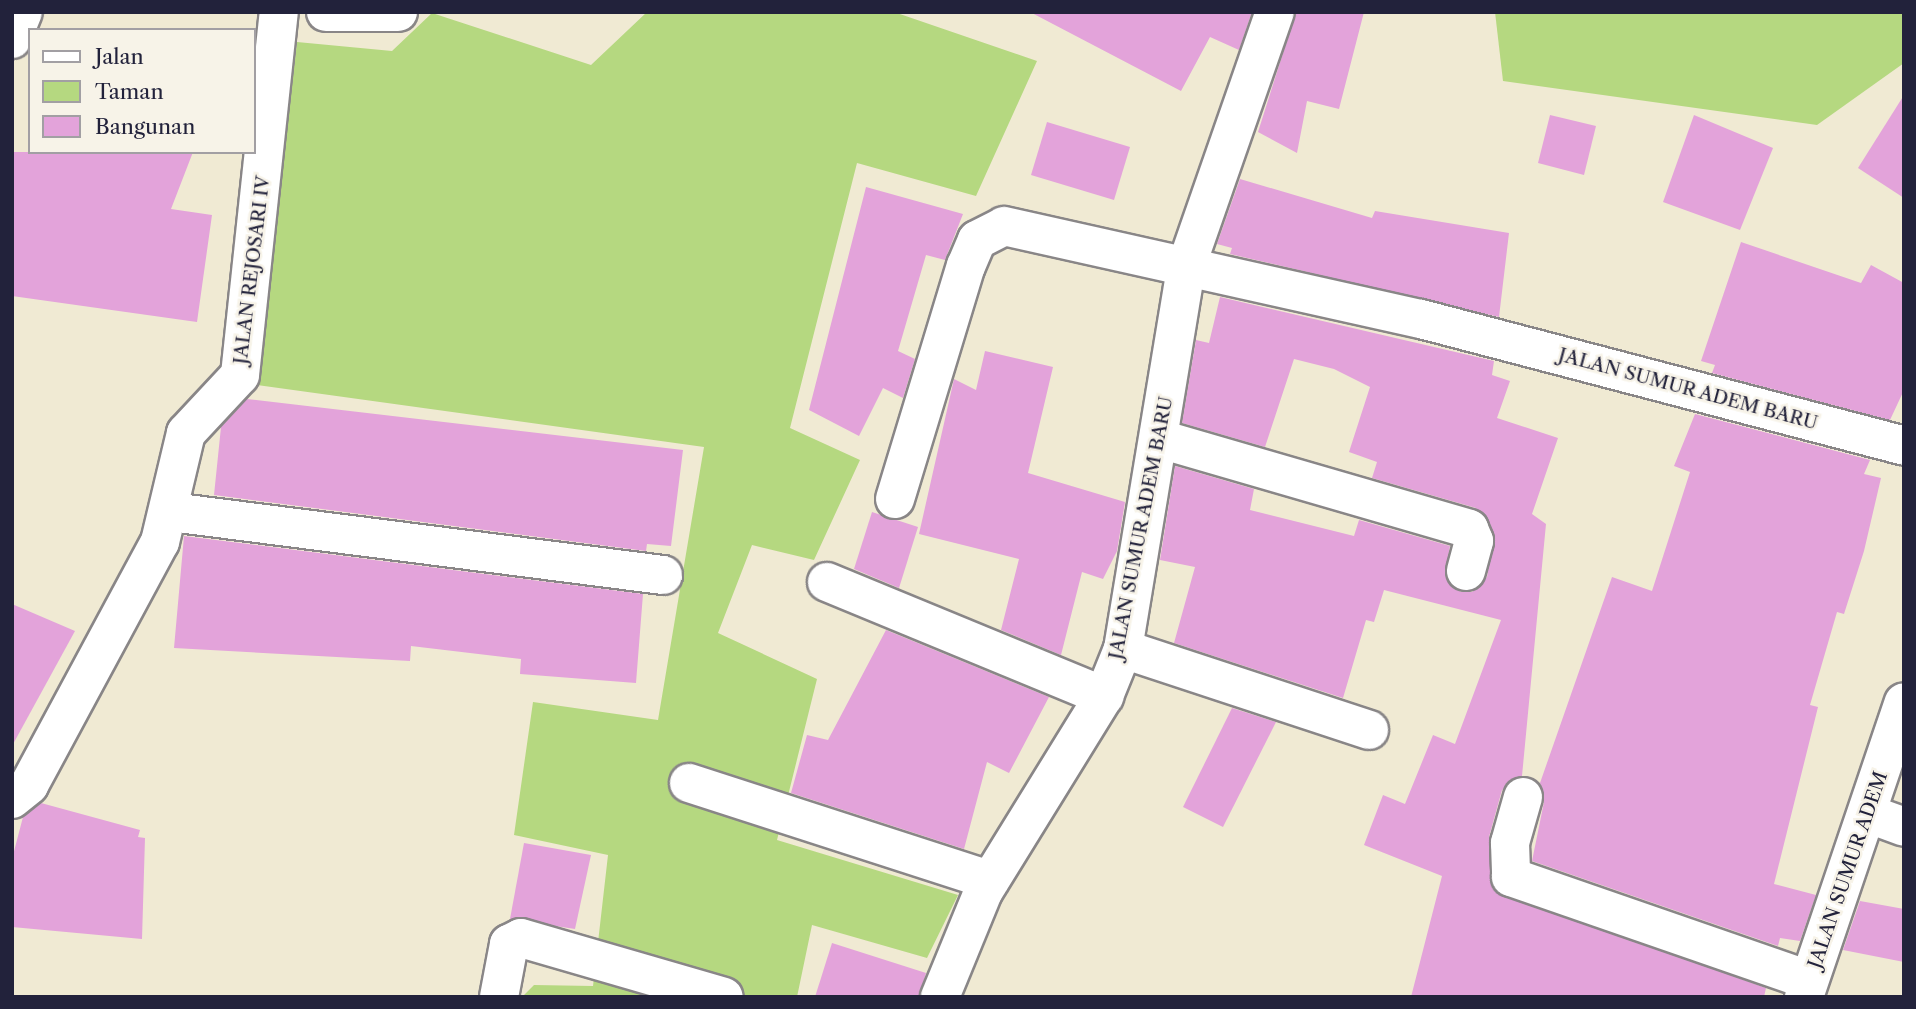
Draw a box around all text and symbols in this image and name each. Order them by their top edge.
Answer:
legend [28,28,256,154]
text: Jalan [95,44,144,69]
text: Taman [95,79,164,104]
text: Bangunan [95,114,195,139]
street label: JALAN REJOSARI IV [229,174,275,366]
street label: JALAN SUMUR ADEM BARU [1555,343,1821,435]
street label: JALAN SUMUR ADEM BARU [1104,394,1178,662]
street label: JALAN SUMUR ADEM [1803,768,1893,972]

